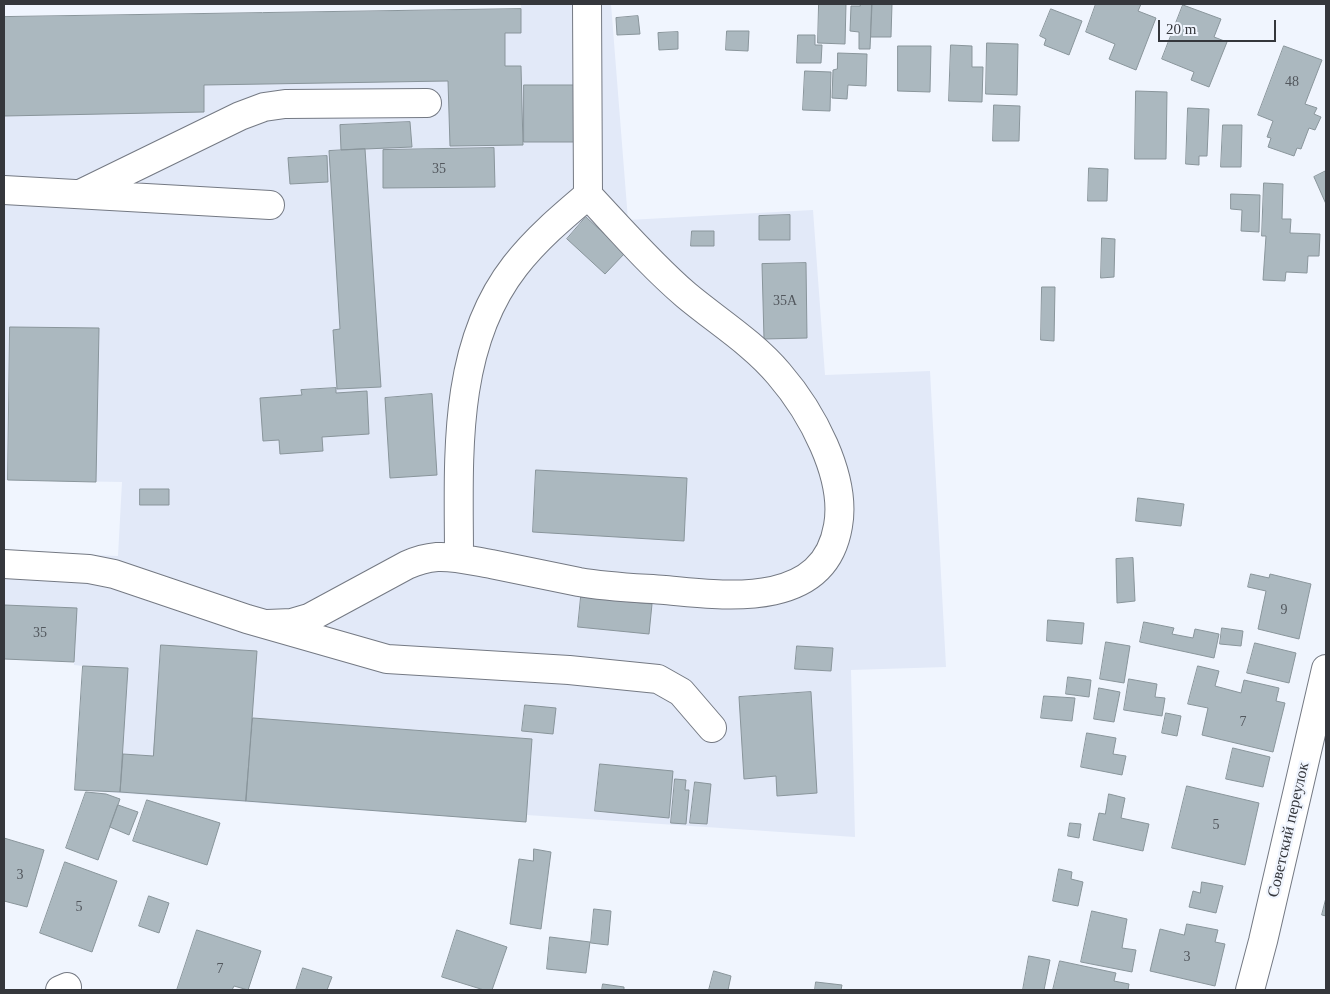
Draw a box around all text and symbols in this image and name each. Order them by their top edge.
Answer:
scale bar [1160,10,1278,42]
text: 20 m [1166,21,1196,37]
house number: 48 [1285,74,1299,90]
house number: 35 [432,161,446,177]
house number: 35А [773,293,797,309]
house number: 9 [1280,602,1288,618]
house number: 35 [33,625,47,641]
house number: 7 [1240,714,1246,730]
street label: Советский переулок [1264,761,1314,899]
house number: 5 [1212,817,1220,833]
house number: 3 [16,867,24,883]
house number: 5 [76,899,82,915]
house number: 3 [1184,949,1190,965]
house number: 7 [216,961,224,977]

